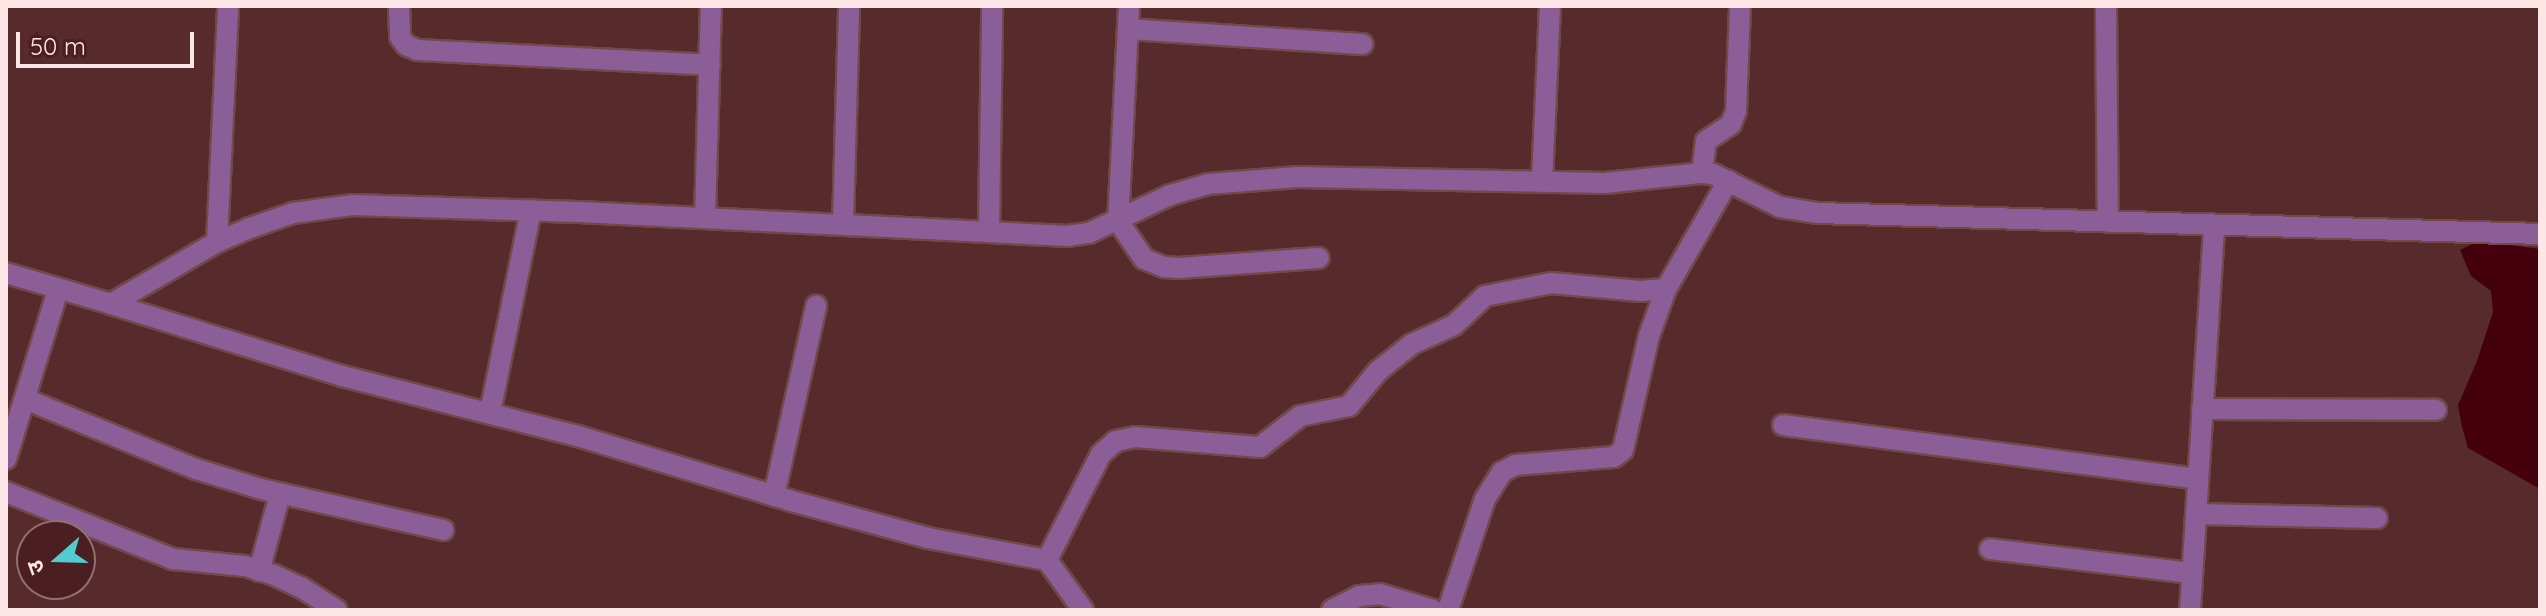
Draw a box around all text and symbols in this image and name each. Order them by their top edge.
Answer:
scale bar [20,16,198,66]
text: 50 m [30,31,86,61]
north arrow [16,520,96,600]
text: उ [20,557,51,578]

